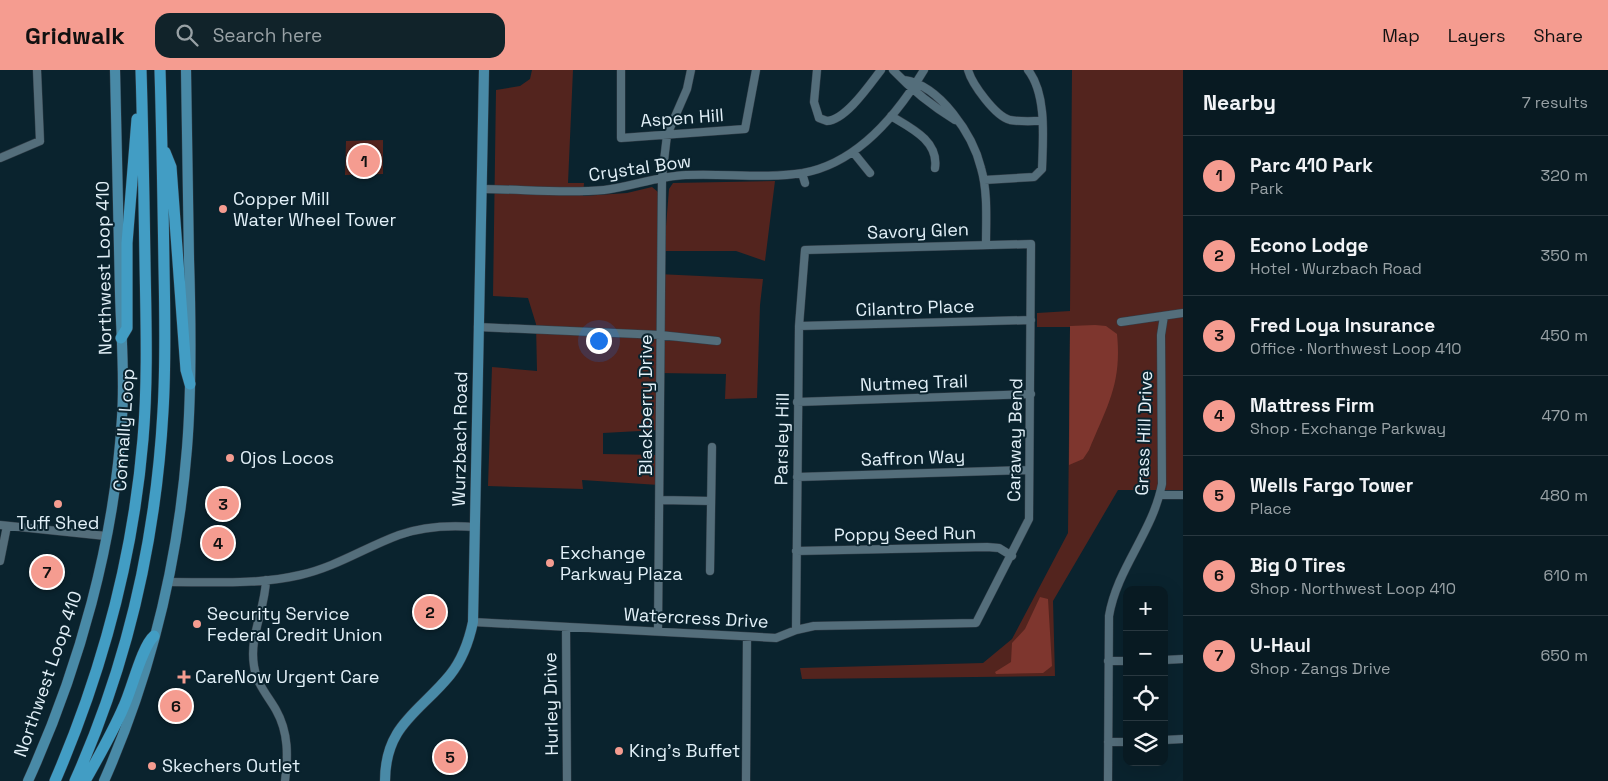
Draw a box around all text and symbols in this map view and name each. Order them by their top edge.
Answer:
search box [155,13,505,58]
text: Gridwalk [25,20,125,51]
icon: search [173,21,201,49]
text: Search here [213,23,322,48]
text: Map [1382,24,1420,47]
text: Layers [1448,24,1505,47]
text: Share [1533,24,1583,47]
text: Nearby [1203,89,1276,116]
text: 7 results [1522,92,1588,113]
street label: Aspen Hill [639,103,725,132]
pin: 1 [348,142,380,180]
street label: Crystal Bow [587,149,693,186]
text: Parc 410 Park [1250,153,1373,178]
text: 1 [1215,165,1223,186]
text: 320 m [1541,165,1588,186]
text: Park [1250,178,1283,199]
street label: Northwest Loop 410 [90,181,117,355]
place label: Copper Mill Water Wheel Tower [233,187,397,231]
marker: Copper Mill Water Wheel Tower [217,203,229,215]
street label: Savory Glen [867,217,969,244]
text: Econo Lodge [1250,233,1369,258]
text: 2 [1214,245,1224,266]
text: 350 m [1541,245,1588,266]
text: Hotel · Wurzbach Road [1250,258,1422,279]
street label: Cilantro Place [855,294,975,321]
text: Fred Loya Insurance [1250,313,1435,338]
text: 3 [1214,325,1224,346]
text: 450 m [1540,325,1588,346]
your location [586,328,612,354]
street label: Blackberry Drive [634,334,657,476]
text: Office · Northwest Loop 410 [1250,338,1462,359]
street label: Connally Loop [108,368,139,492]
street label: Nutmeg Trail [860,369,968,396]
street label: Grass Hill Drive [1130,370,1157,496]
street label: Wurzbach Road [447,371,472,507]
street label: Caraway Bend [1002,378,1027,502]
street label: Parsley Hill [769,392,794,486]
text: Mattress Firm [1250,393,1374,418]
text: 4 [1214,405,1224,426]
text: 470 m [1541,405,1588,426]
text: Shop · Exchange Parkway [1250,418,1446,439]
street label: Saffron Way [860,444,966,471]
place label: Ojos Locos [240,446,334,469]
marker: Ojos Locos [224,452,236,464]
text: Wells Fargo Tower [1250,473,1413,498]
pin: 3 [207,485,239,523]
text: 5 [1214,485,1224,506]
text: 480 m [1540,485,1588,506]
marker: Tuff Shed [52,498,64,510]
text: Place [1250,498,1292,519]
place label: Tuff Shed [17,511,99,534]
street label: Poppy Seed Run [834,521,976,546]
pin: 4 [202,524,234,562]
place label: Exchange Parkway Plaza [560,541,683,585]
pin: 7 [31,553,63,591]
text: Big O Tires [1250,553,1346,578]
marker: Exchange Parkway Plaza [544,557,556,569]
text: 6 [1214,565,1224,586]
text: 610 m [1543,565,1588,586]
text: Shop · Northwest Loop 410 [1250,578,1456,599]
map controls [1123,586,1168,766]
button: + [1123,586,1168,631]
street label: Northwest Loop 410 [8,588,87,760]
pin: 2 [414,593,446,631]
place label: Security Service Federal Credit Union [207,602,383,646]
street label: Watercress Drive [623,602,769,633]
marker: Security Service Federal Credit Union [191,618,203,630]
button: − [1123,631,1168,676]
text: U-Haul [1250,633,1311,658]
text: 7 [1215,645,1223,666]
text: 650 m [1540,645,1588,666]
street label: Hurley Drive [538,652,563,756]
text: Shop · Zangs Drive [1250,658,1390,679]
place label: CareNow Urgent Care [195,665,379,688]
marker: CareNow Urgent Care [177,670,191,684]
button: locate [1123,676,1168,721]
pin: 6 [160,687,192,725]
button: layers [1123,721,1168,766]
pin: 5 [434,738,466,776]
place label: King's Buffet [629,739,740,762]
marker: King's Buffet [613,745,625,757]
place label: Skechers Outlet [162,754,300,777]
marker: Skechers Outlet [146,760,158,772]

